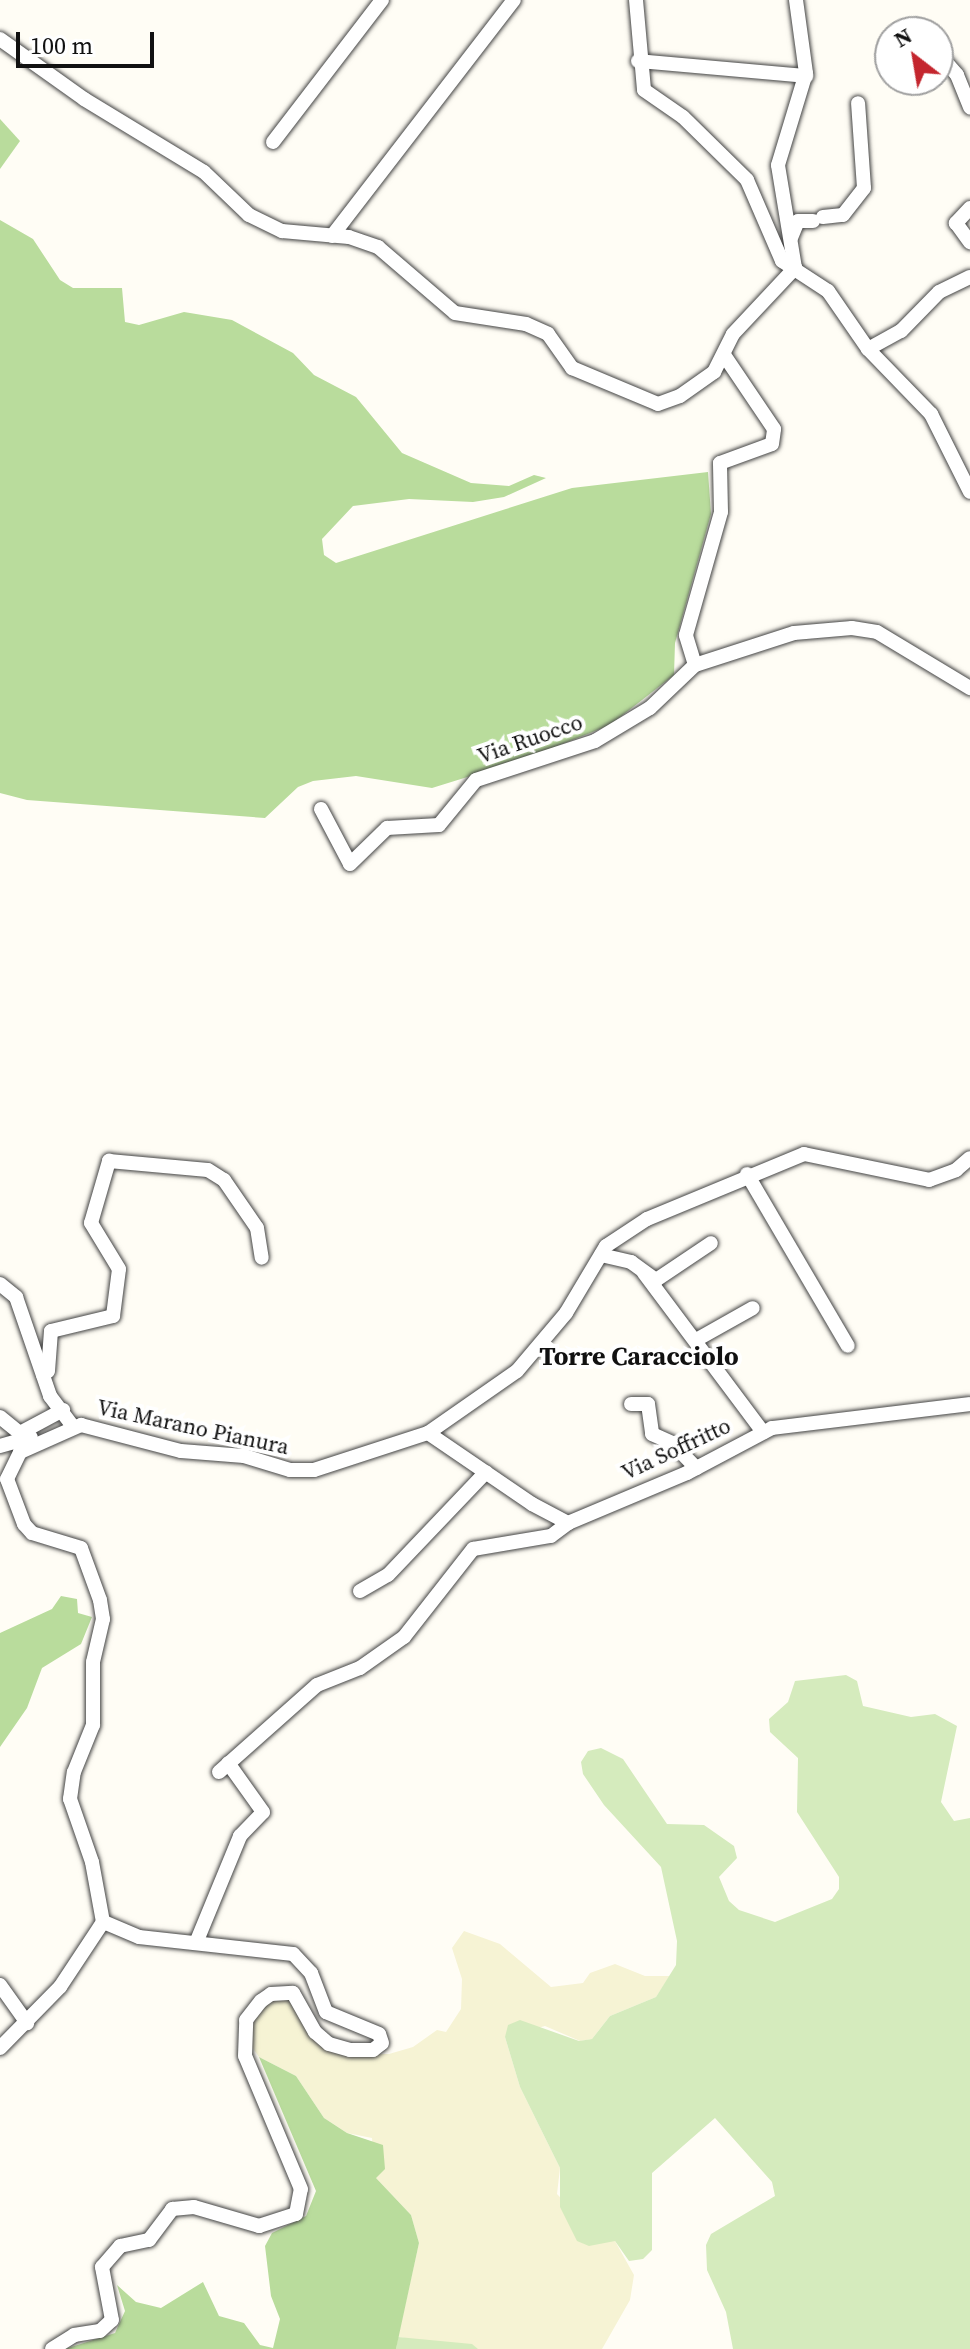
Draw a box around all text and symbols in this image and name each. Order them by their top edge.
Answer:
scale bar [20,16,158,66]
north arrow [874,16,954,96]
text: N [888,20,917,54]
text: 100 m [30,29,93,62]
street label: Via Ruocco [474,709,586,769]
district label: Torre Caracciolo [539,1341,739,1373]
street label: Via Marano Pianura [95,1394,291,1460]
street label: Via Soffritto [617,1412,735,1486]

